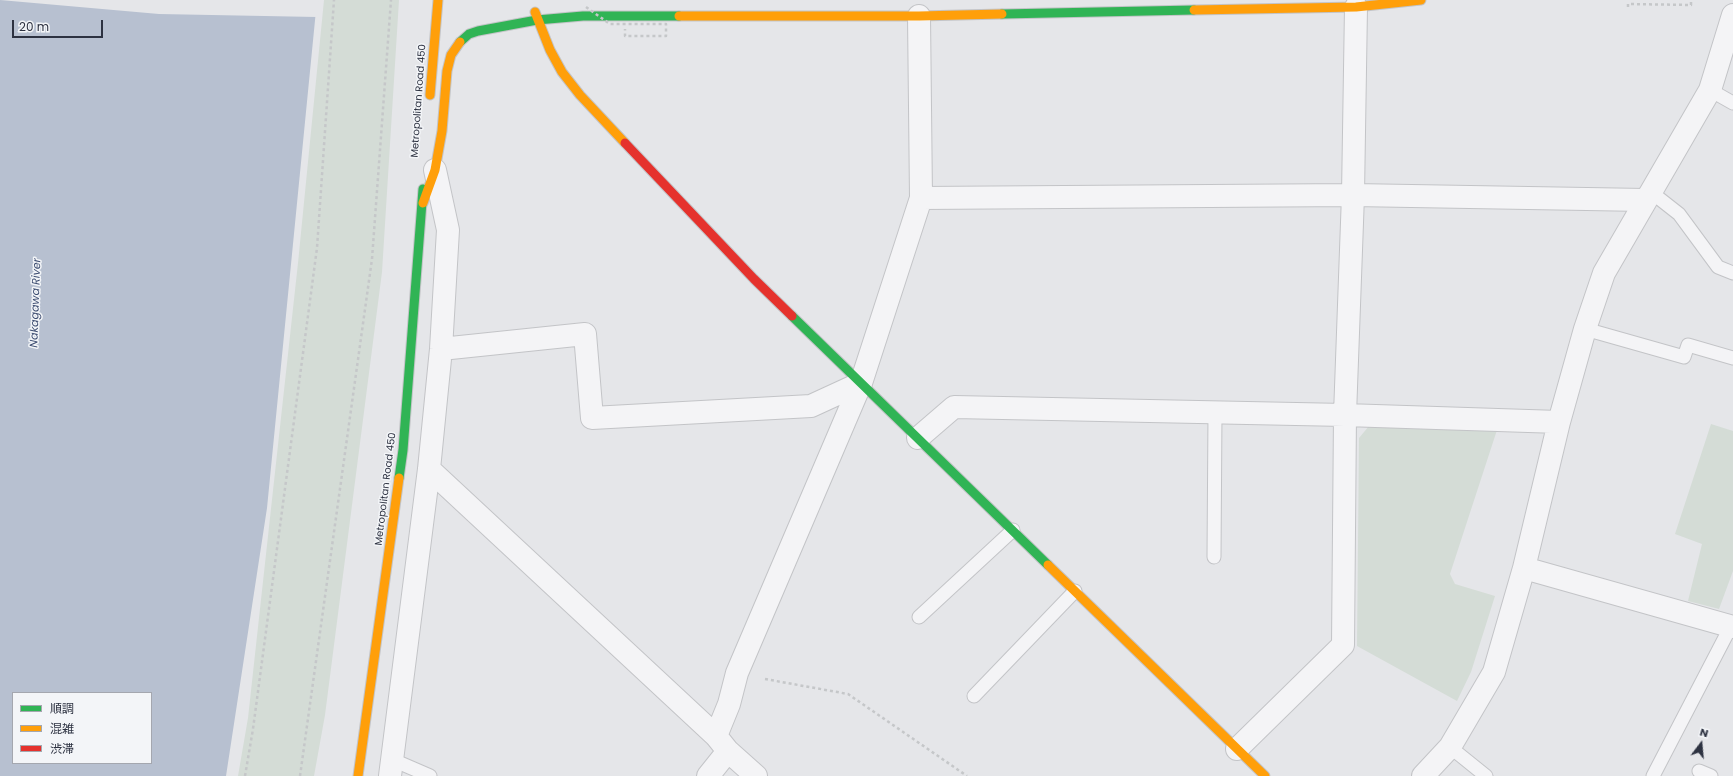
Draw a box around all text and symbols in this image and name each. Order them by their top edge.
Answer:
scale bar [14,12,105,38]
text: 20 m [19,18,49,35]
street label: Metropolitan Road 450 [409,44,429,158]
water label: Nakagawa River [28,258,44,348]
street label: Metropolitan Road 450 [373,432,399,546]
legend [12,692,152,764]
text: 順調 [50,700,74,717]
text: 混雑 [50,720,74,737]
north arrow [1681,724,1721,764]
text: N [1698,724,1710,741]
text: 渋滞 [50,740,74,757]

